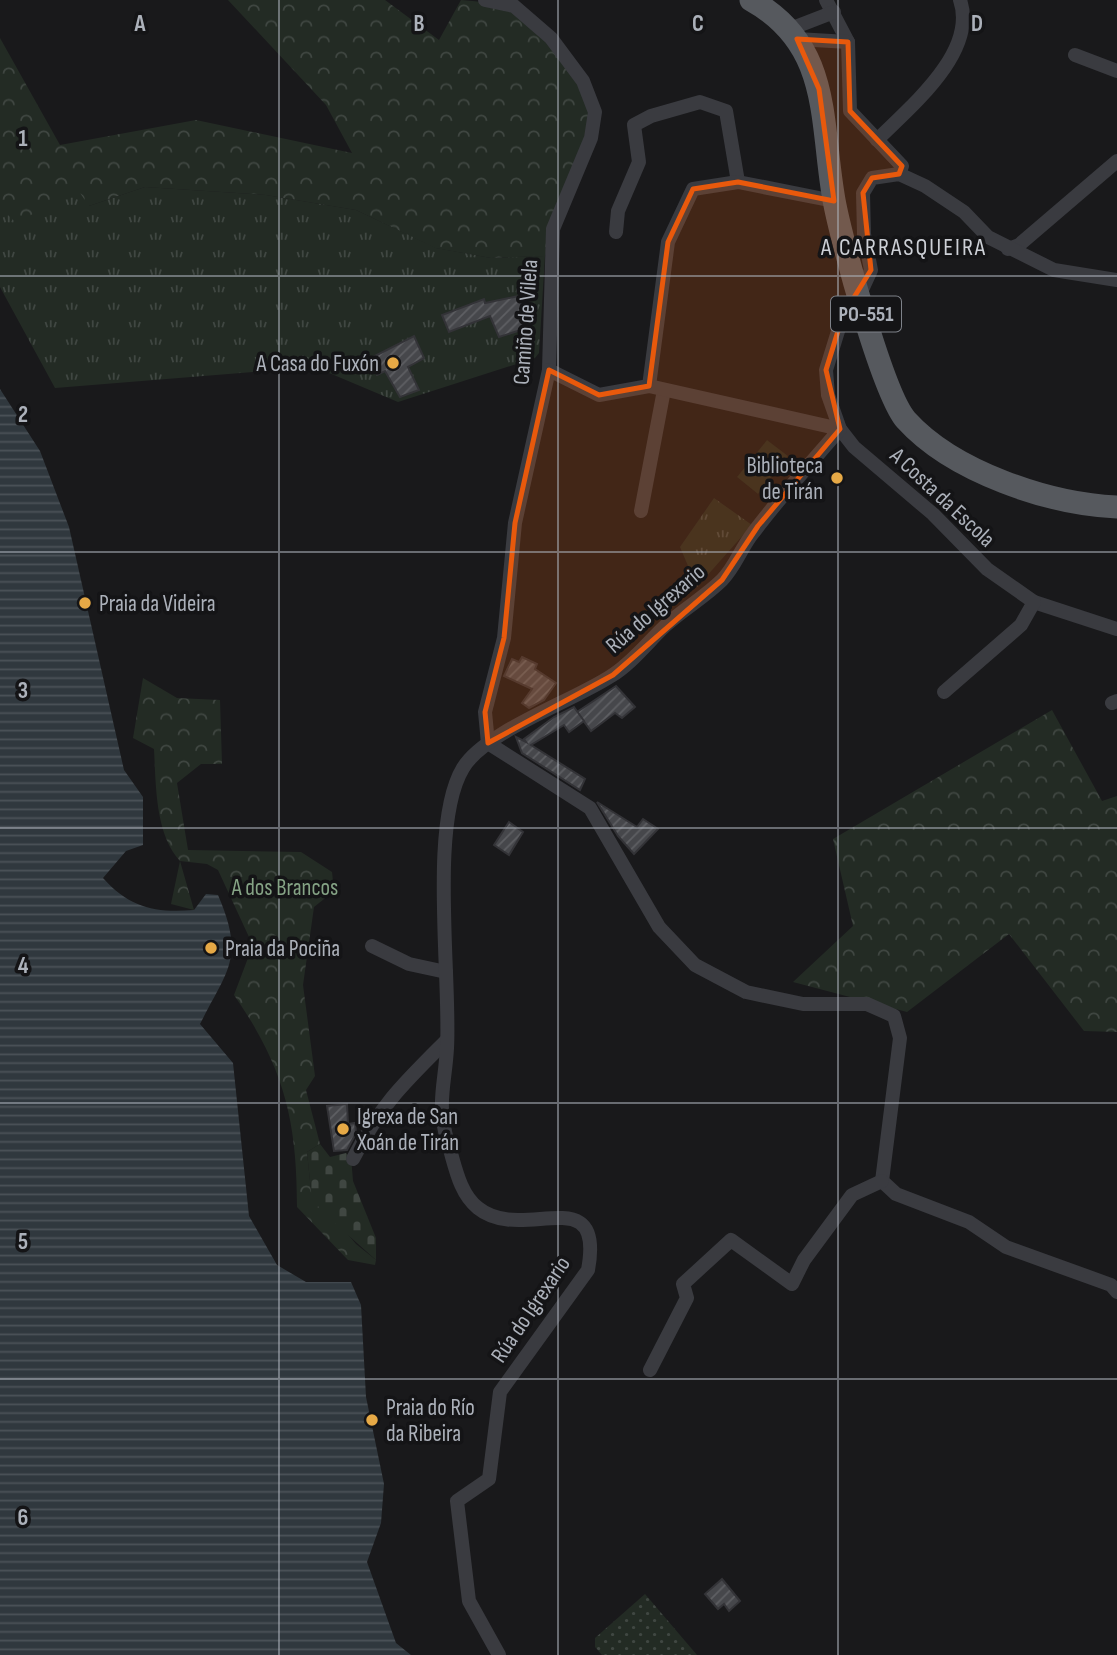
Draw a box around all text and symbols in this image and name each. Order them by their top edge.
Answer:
text: A [134,10,147,38]
text: B [414,10,425,38]
text: C [692,10,704,38]
text: D [971,10,983,38]
text: 1 [18,125,28,153]
district label: A CARRASQUEIRA [820,233,987,262]
street label: Camiño de Vilela [508,258,544,386]
road number: PO-551 [831,296,901,332]
place label: A Casa do Fuxón [255,350,379,378]
marker: A Casa do Fuxón [385,355,401,371]
text: 2 [18,401,28,429]
street label: A Costa da Escola [883,441,1001,553]
place label: Biblioteca de Tirán [747,452,823,506]
marker: Biblioteca de Tirán [829,470,845,486]
street label: Rúa do Igrexario [600,558,711,659]
place label: Praia da Videira [99,590,216,618]
marker: Praia da Videira [77,595,93,611]
text: 3 [18,677,28,705]
park label: A dos Brancos [231,874,338,902]
place label: Praia da Pociña [225,935,340,963]
marker: Praia da Pociña [203,940,219,956]
text: 4 [18,952,29,980]
place label: Igrexa de San Xoán de Tirán [356,1103,459,1157]
marker: Igrexa de San Xoán de Tirán [335,1121,351,1137]
text: 5 [18,1228,28,1256]
street label: Rúa do Igrexario [485,1251,577,1368]
place label: Praia do Río da Ribeira [386,1394,475,1448]
marker: Praia do Río da Ribeira [364,1412,380,1428]
text: 6 [18,1504,28,1532]

